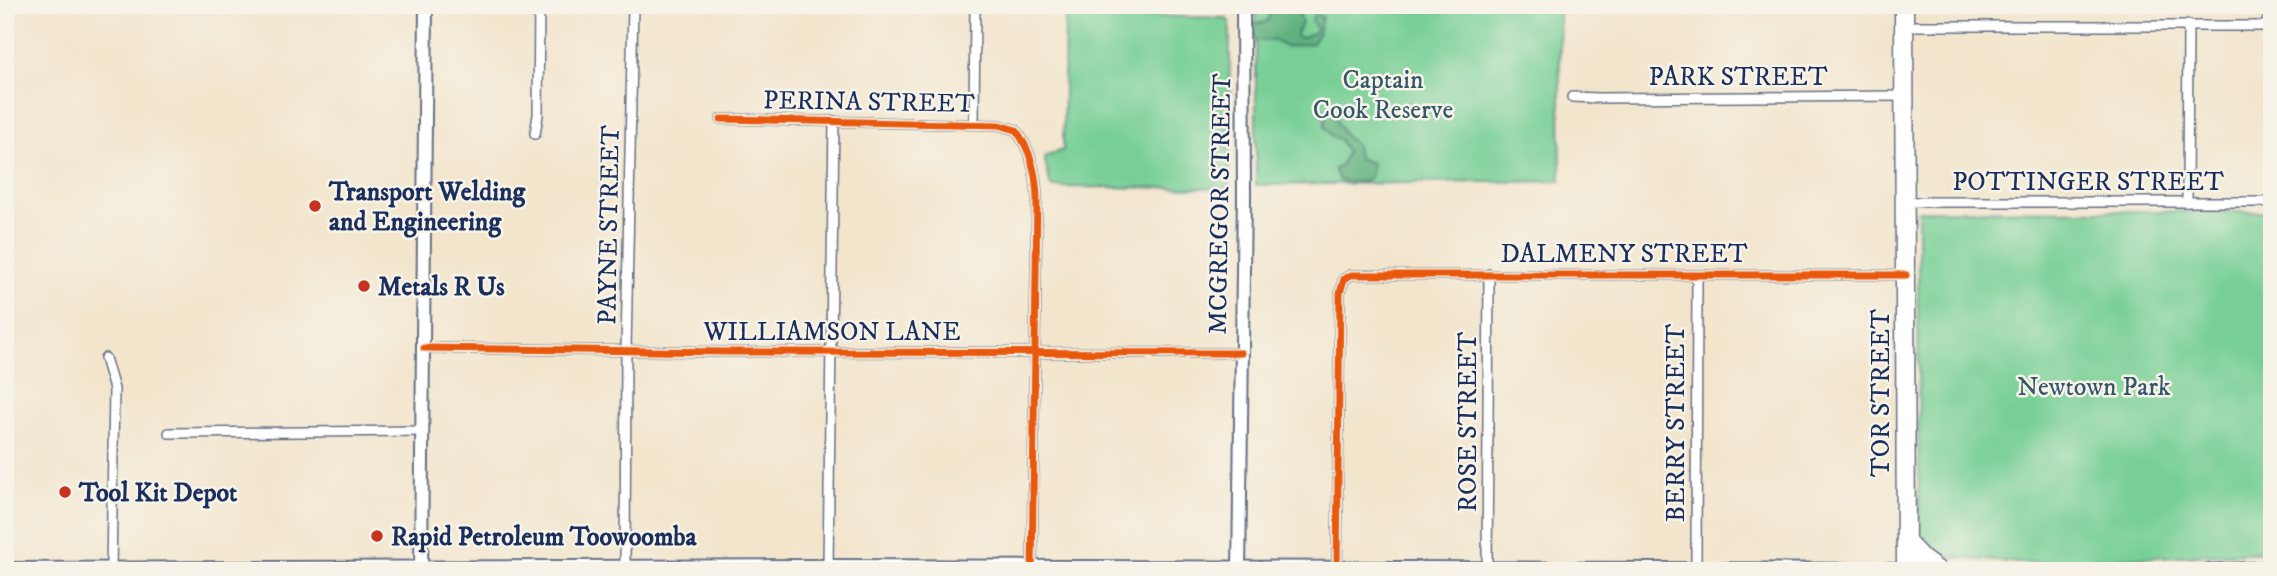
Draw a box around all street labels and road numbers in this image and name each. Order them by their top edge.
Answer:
street label: PARK STREET [1648,61,1828,94]
street label: MCGREGOR STREET [1202,73,1239,335]
street label: PERINA STREET [763,84,975,121]
street label: PAYNE STREET [591,125,628,325]
street label: POTTINGER STREET [1952,166,2224,199]
street label: DALMENY STREET [1500,238,1748,271]
street label: TOR STREET [1865,309,1898,477]
street label: WILLIAMSON LANE [702,316,961,349]
street label: BERRY STREET [1660,324,1693,522]
street label: ROSE STREET [1452,332,1485,512]

